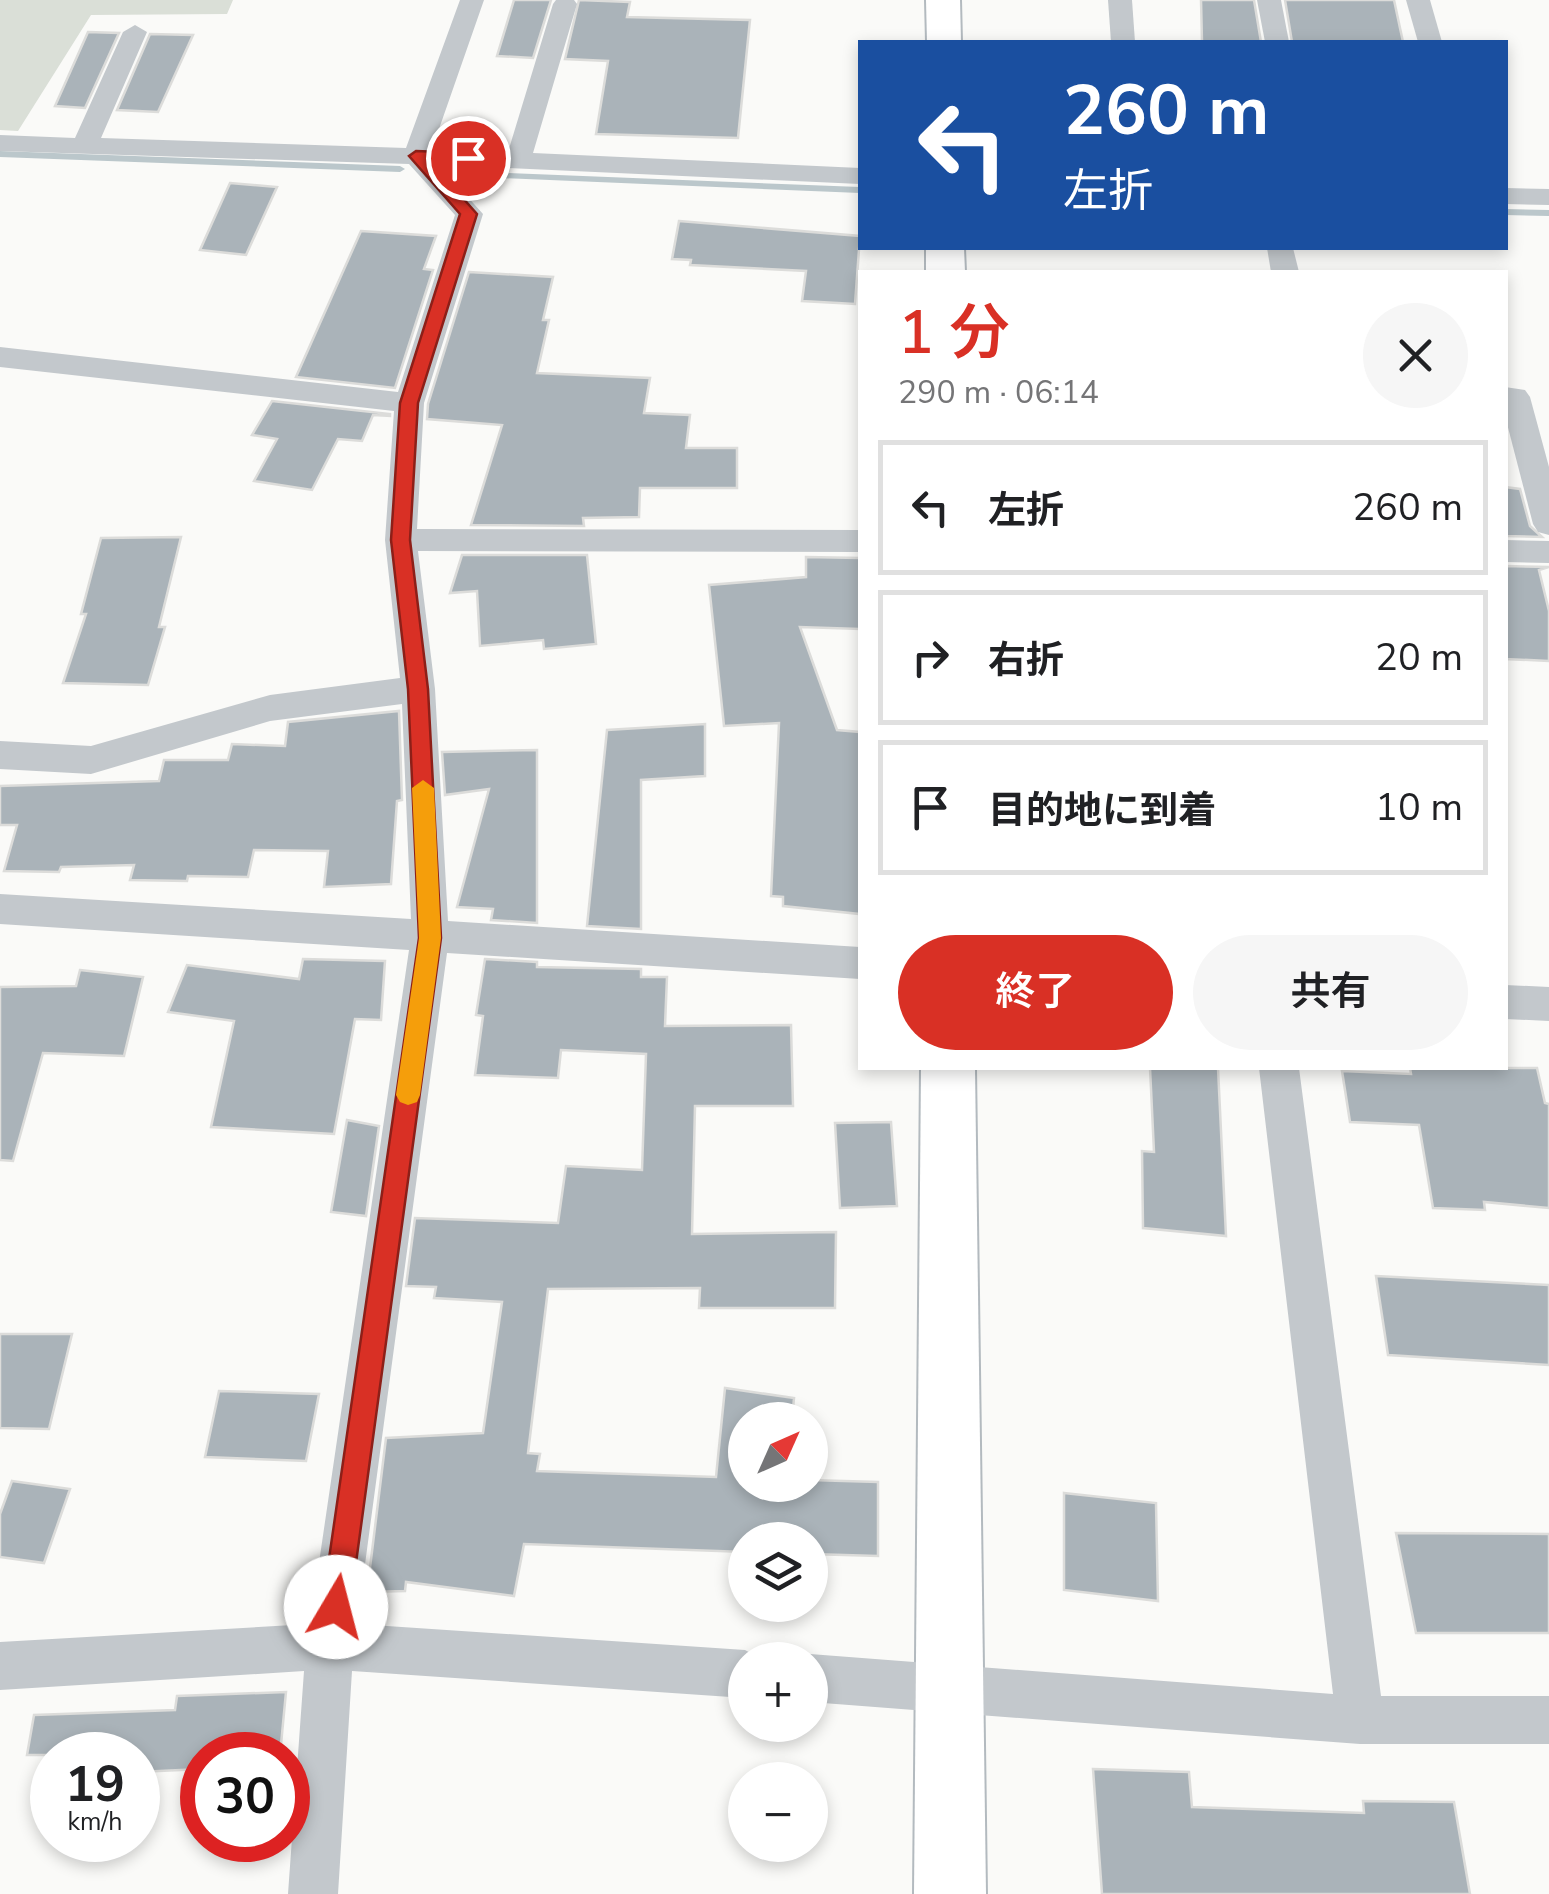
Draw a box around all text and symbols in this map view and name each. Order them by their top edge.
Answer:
text: 260 m [1063,63,1269,159]
icon: left [898,80,1028,210]
pin [426,116,511,201]
icon: arrive [441,131,496,186]
text: 左折 [1063,161,1153,222]
text: 1 分 [898,292,1010,374]
button: close [1363,303,1468,408]
text: 290 m · 06:14 [898,371,1099,414]
icon: left [903,480,958,535]
text: 260 m [1352,482,1463,533]
text: 左折 [988,485,1064,536]
icon: right [903,630,958,685]
text: 20 m [1375,632,1463,683]
text: 右折 [988,635,1064,686]
icon: arrive [903,780,958,835]
text: 10 m [1375,782,1463,833]
text: 目的地に到着 [988,785,1216,836]
button: 終了 [898,935,1173,1050]
button: 共有 [1193,935,1468,1050]
north arrow [728,1402,828,1502]
map controls [728,1402,828,1862]
button: layers [728,1522,828,1622]
position arrow [284,1555,388,1659]
button: + [728,1642,828,1742]
speed limit sign: 30 [180,1732,310,1862]
text: 19 [65,1750,125,1819]
button: − [728,1762,828,1862]
text: km/h [67,1805,123,1839]

